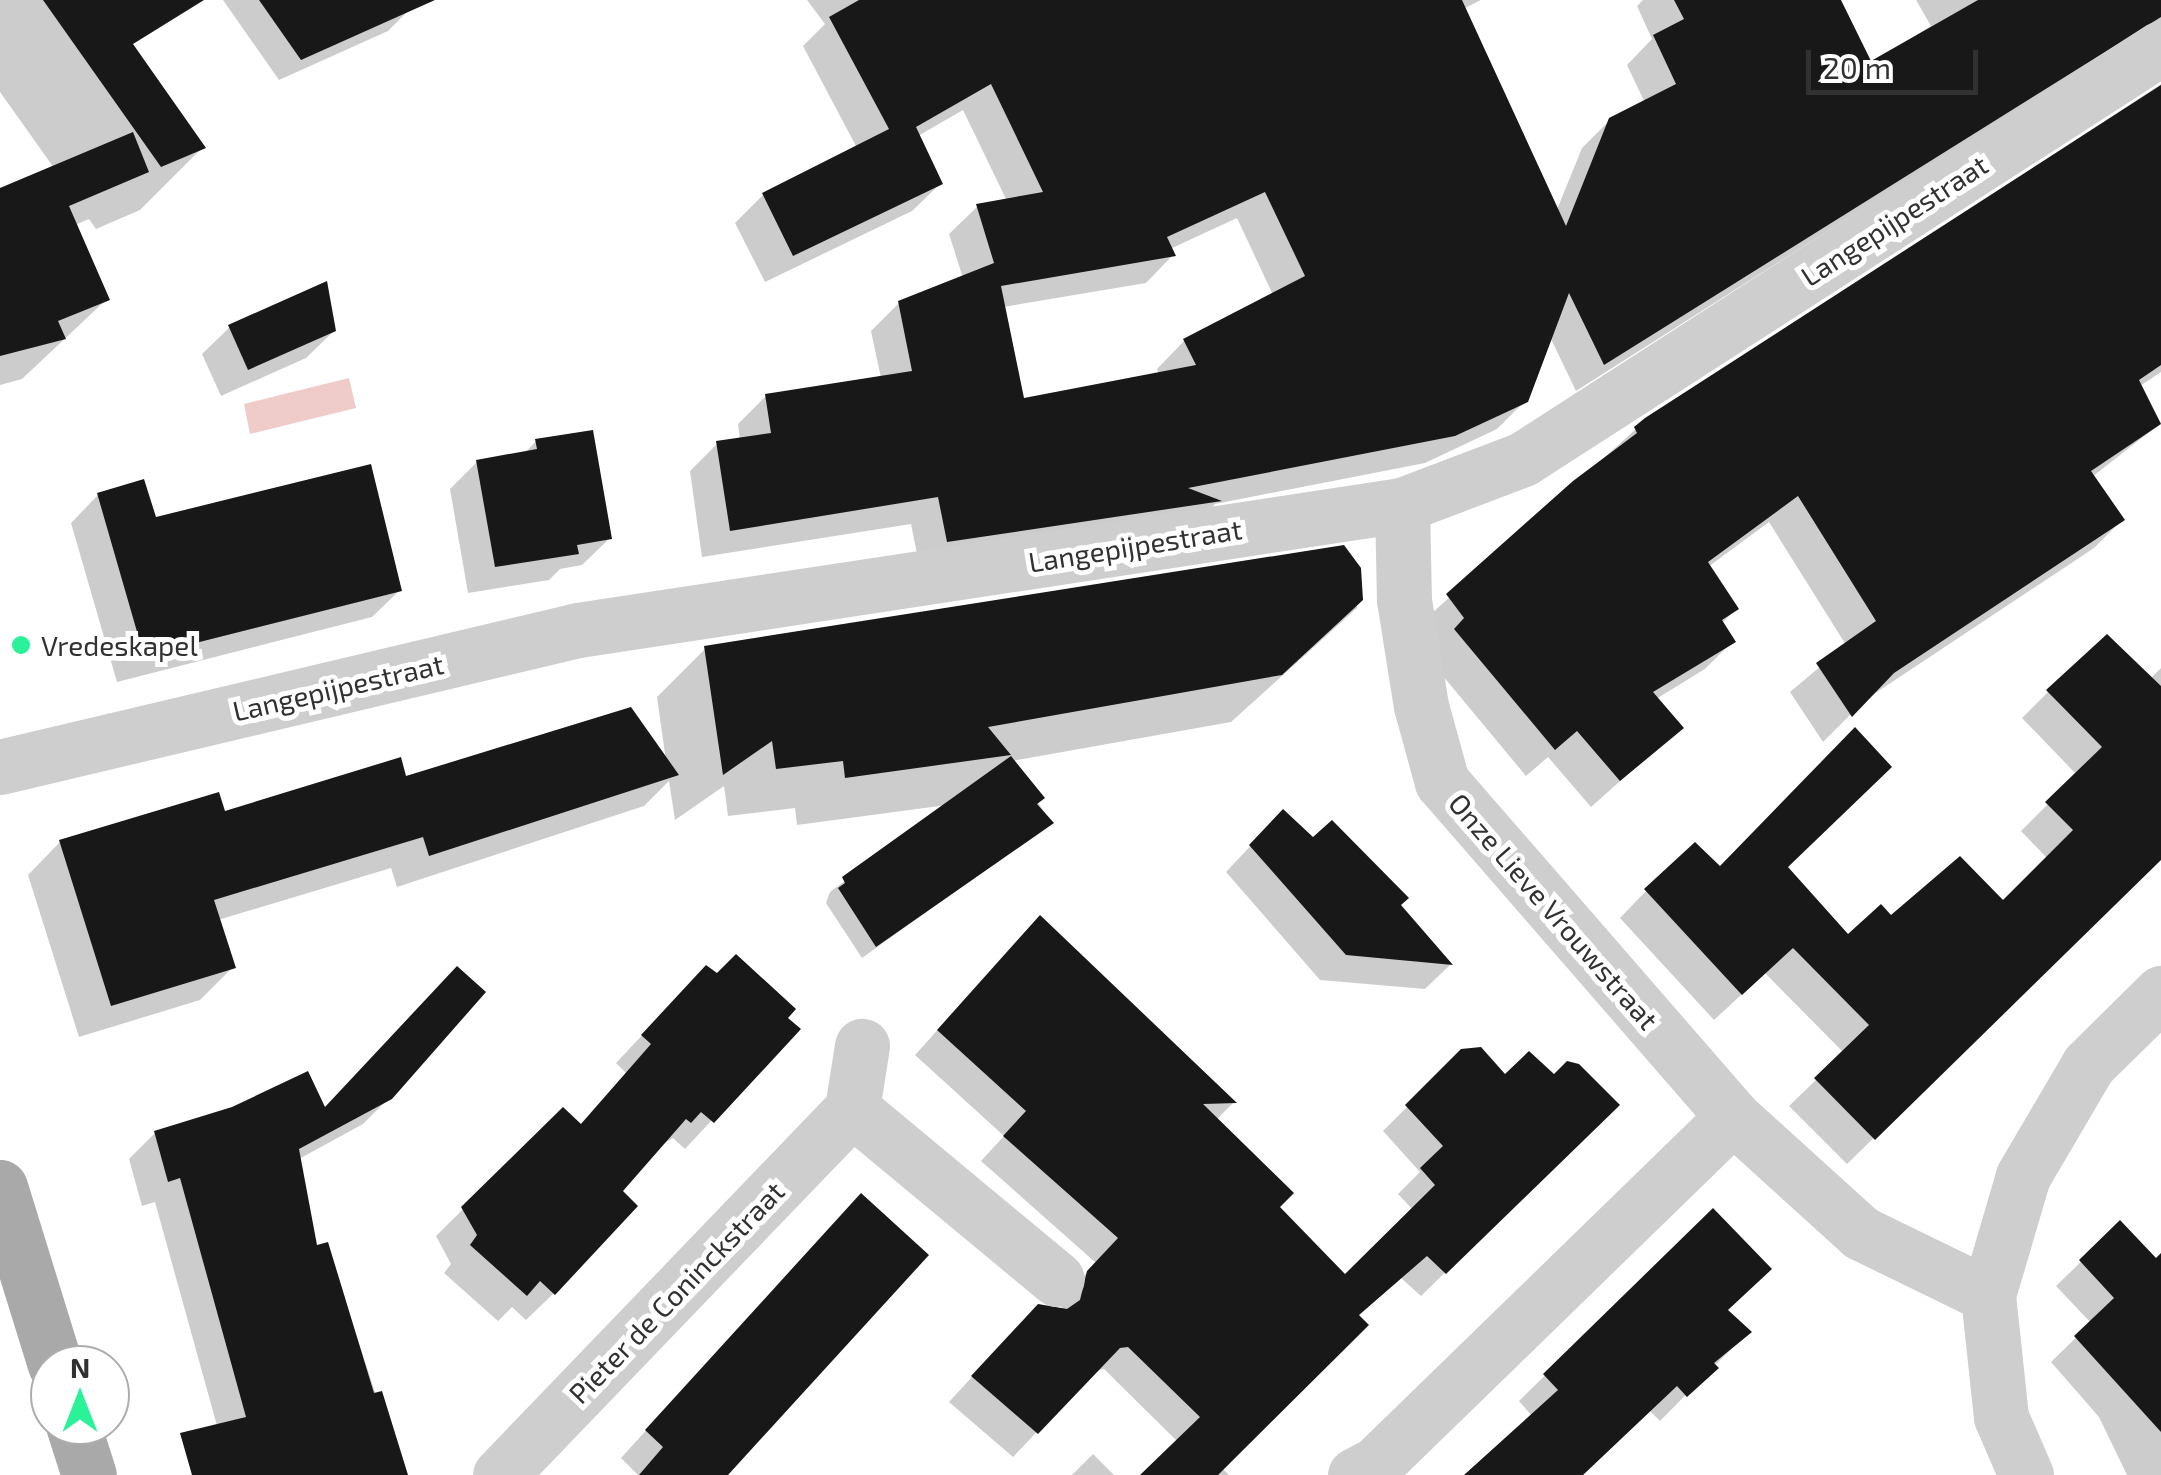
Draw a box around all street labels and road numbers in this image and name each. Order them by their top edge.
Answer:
street label: Langepijpestraat [1794,147,1994,293]
street label: Langepijpestraat [1026,512,1244,578]
street label: Langepijpestraat [229,646,447,728]
street label: Onze Lieve Vrouwstraat [1442,786,1666,1036]
street label: Pieter de Coninckstraat [561,1174,791,1410]

